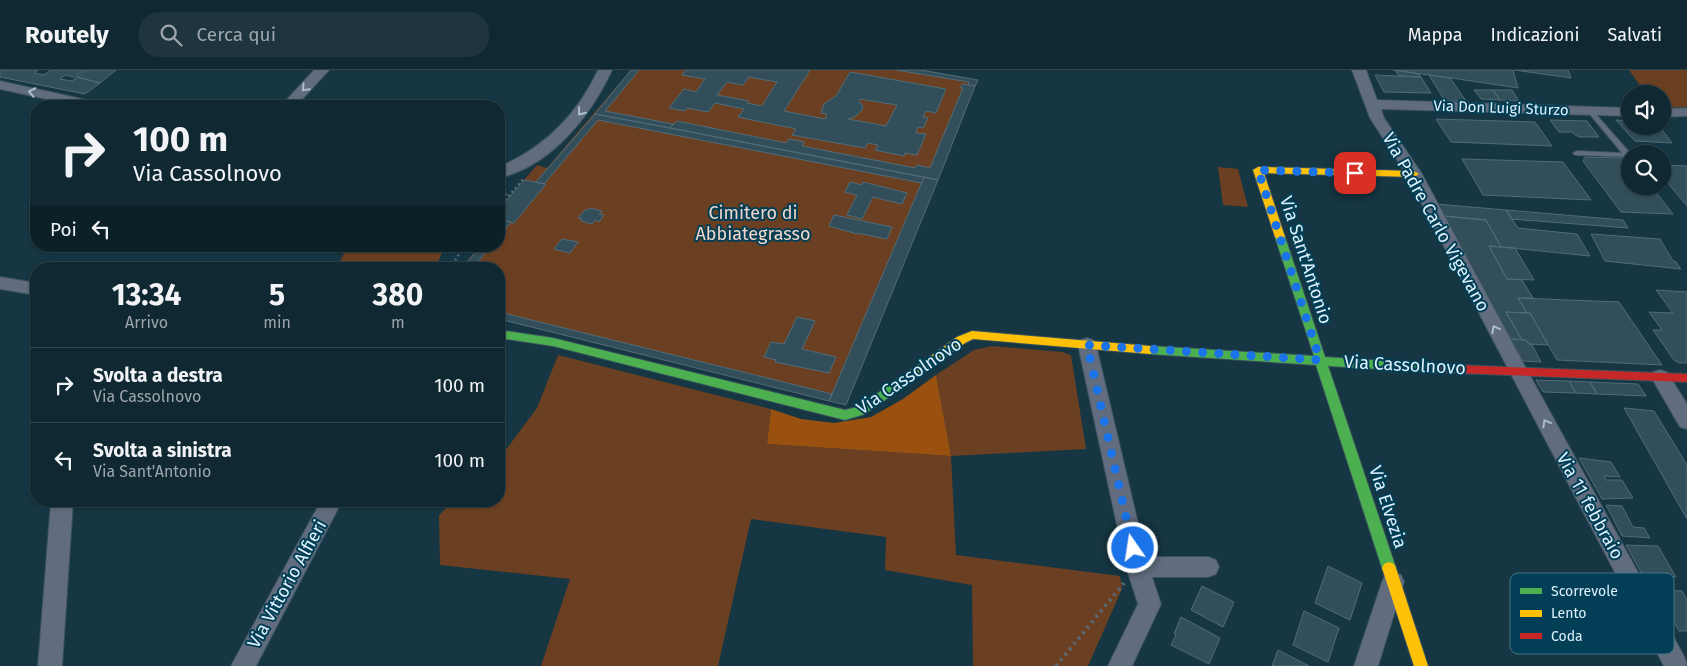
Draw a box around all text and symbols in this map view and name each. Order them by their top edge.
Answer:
search box [139,12,489,57]
text: Routely [25,21,109,49]
icon: search [157,21,185,49]
text: Cerca qui [197,23,276,46]
text: Mappa [1408,24,1463,46]
text: Indicazioni [1491,24,1580,46]
text: Salvati [1608,24,1662,46]
one-way arrow [302,82,311,91]
map controls [1621,85,1671,195]
button: sound [1621,85,1671,135]
one-way arrow [27,87,36,98]
street label: Via Don Luigi Sturzo [1433,97,1569,119]
one-way arrow [578,107,587,116]
text: 100 m [133,118,228,160]
icon: right [50,120,115,185]
street label: Via Padre Carlo Vigevano [1378,129,1494,315]
button: search [1621,145,1671,195]
pin [1334,152,1376,194]
icon: arrive [1341,159,1369,187]
text: Via Cassolnovo [133,160,282,187]
street label: Via Sant'Antonio [1275,193,1337,327]
park label: Cimitero di Abbiategrasso [695,202,811,245]
icon: left [87,215,115,243]
text: Poi [50,218,77,241]
text: 13:34 [112,277,181,313]
text: 5 [269,277,285,313]
text: 380 [373,277,423,313]
text: Arrivo [125,313,168,332]
text: min [263,313,291,332]
text: m [391,313,405,332]
one-way arrow [1491,325,1501,334]
street label: Via Cassolnovo [852,333,966,419]
street label: Via Cassolnovo [1344,351,1466,379]
text: Svolta a destra [93,364,223,387]
icon: right [50,371,78,399]
text: 100 m [434,374,485,397]
text: Via Cassolnovo [93,387,201,406]
one-way arrow [1542,420,1552,429]
text: Svolta a sinistra [93,439,232,462]
icon: left [50,446,78,474]
text: 100 m [434,449,485,472]
street label: Via 11 febbraio [1552,449,1628,563]
text: Via Sant'Antonio [93,462,211,481]
street label: Via Elvezia [1364,463,1412,551]
street label: Via Vittorio Alfieri [243,516,331,652]
position arrow [1106,521,1158,573]
legend [1510,573,1674,654]
text: Scorrevole [1551,583,1618,600]
text: Lento [1551,605,1586,622]
text: Coda [1551,628,1583,645]

